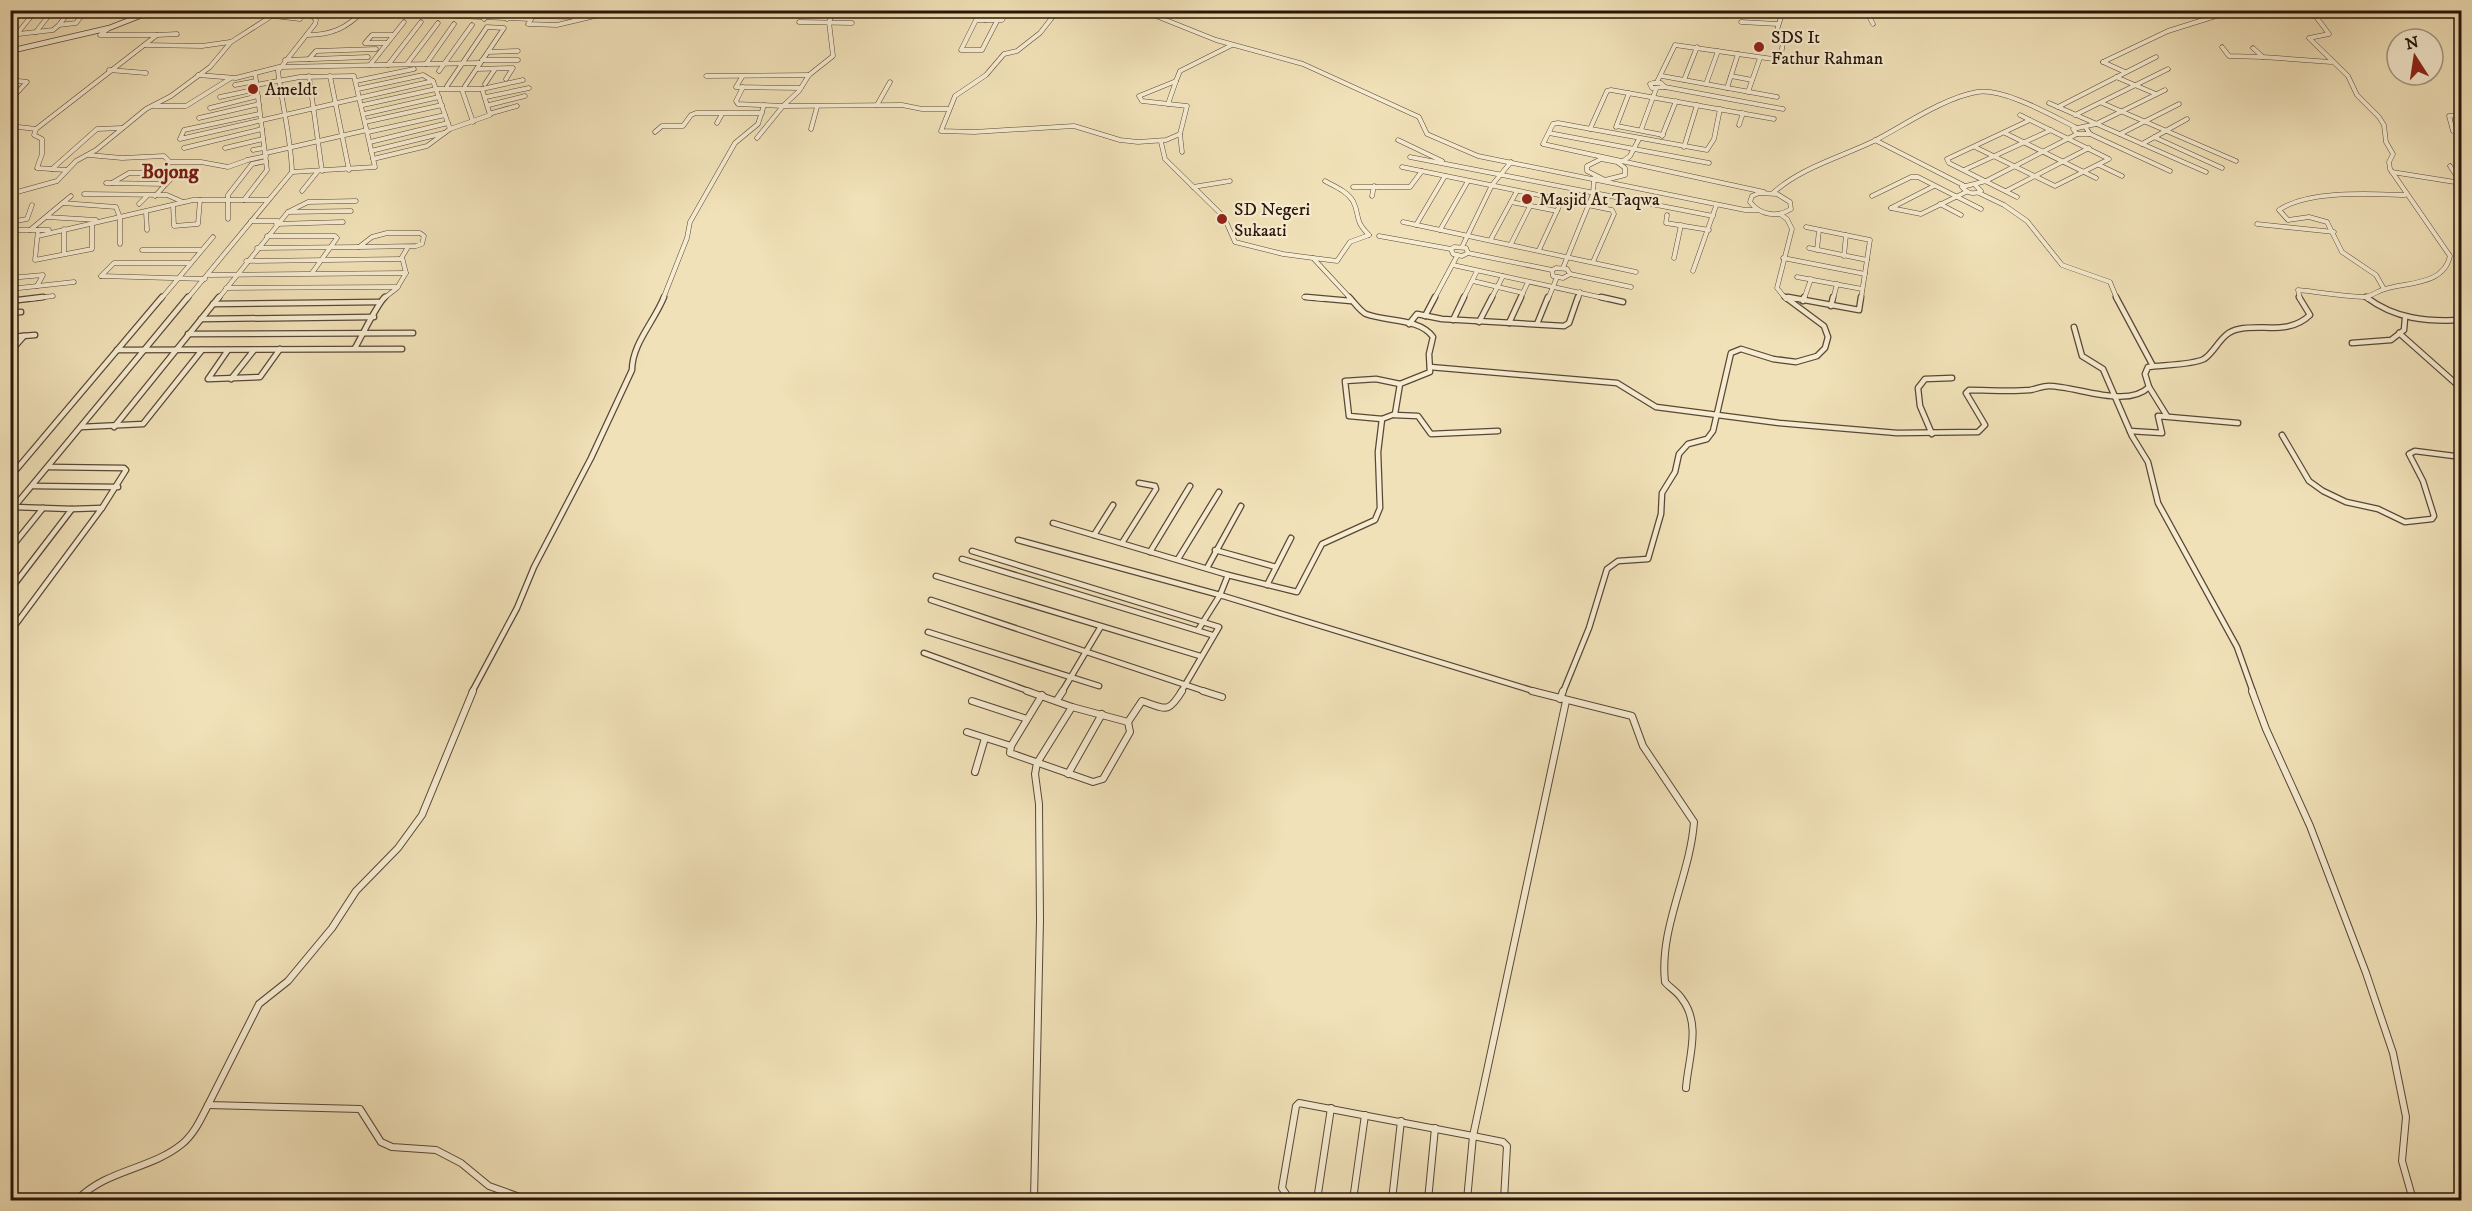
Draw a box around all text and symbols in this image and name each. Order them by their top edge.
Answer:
place label: SDS It Fathur Rahman [1771,27,1884,70]
north arrow [2385,27,2445,87]
text: N [2404,32,2421,54]
marker: SDS It Fathur Rahman [1752,40,1766,54]
place label: Ameldt [265,79,318,101]
marker: Ameldt [246,82,260,96]
district label: Bojong [141,160,200,185]
place label: Masjid At Taqwa [1539,189,1660,211]
marker: Masjid At Taqwa [1520,192,1534,206]
place label: SD Negeri Sukaati [1234,199,1310,242]
marker: SD Negeri Sukaati [1215,212,1229,226]

